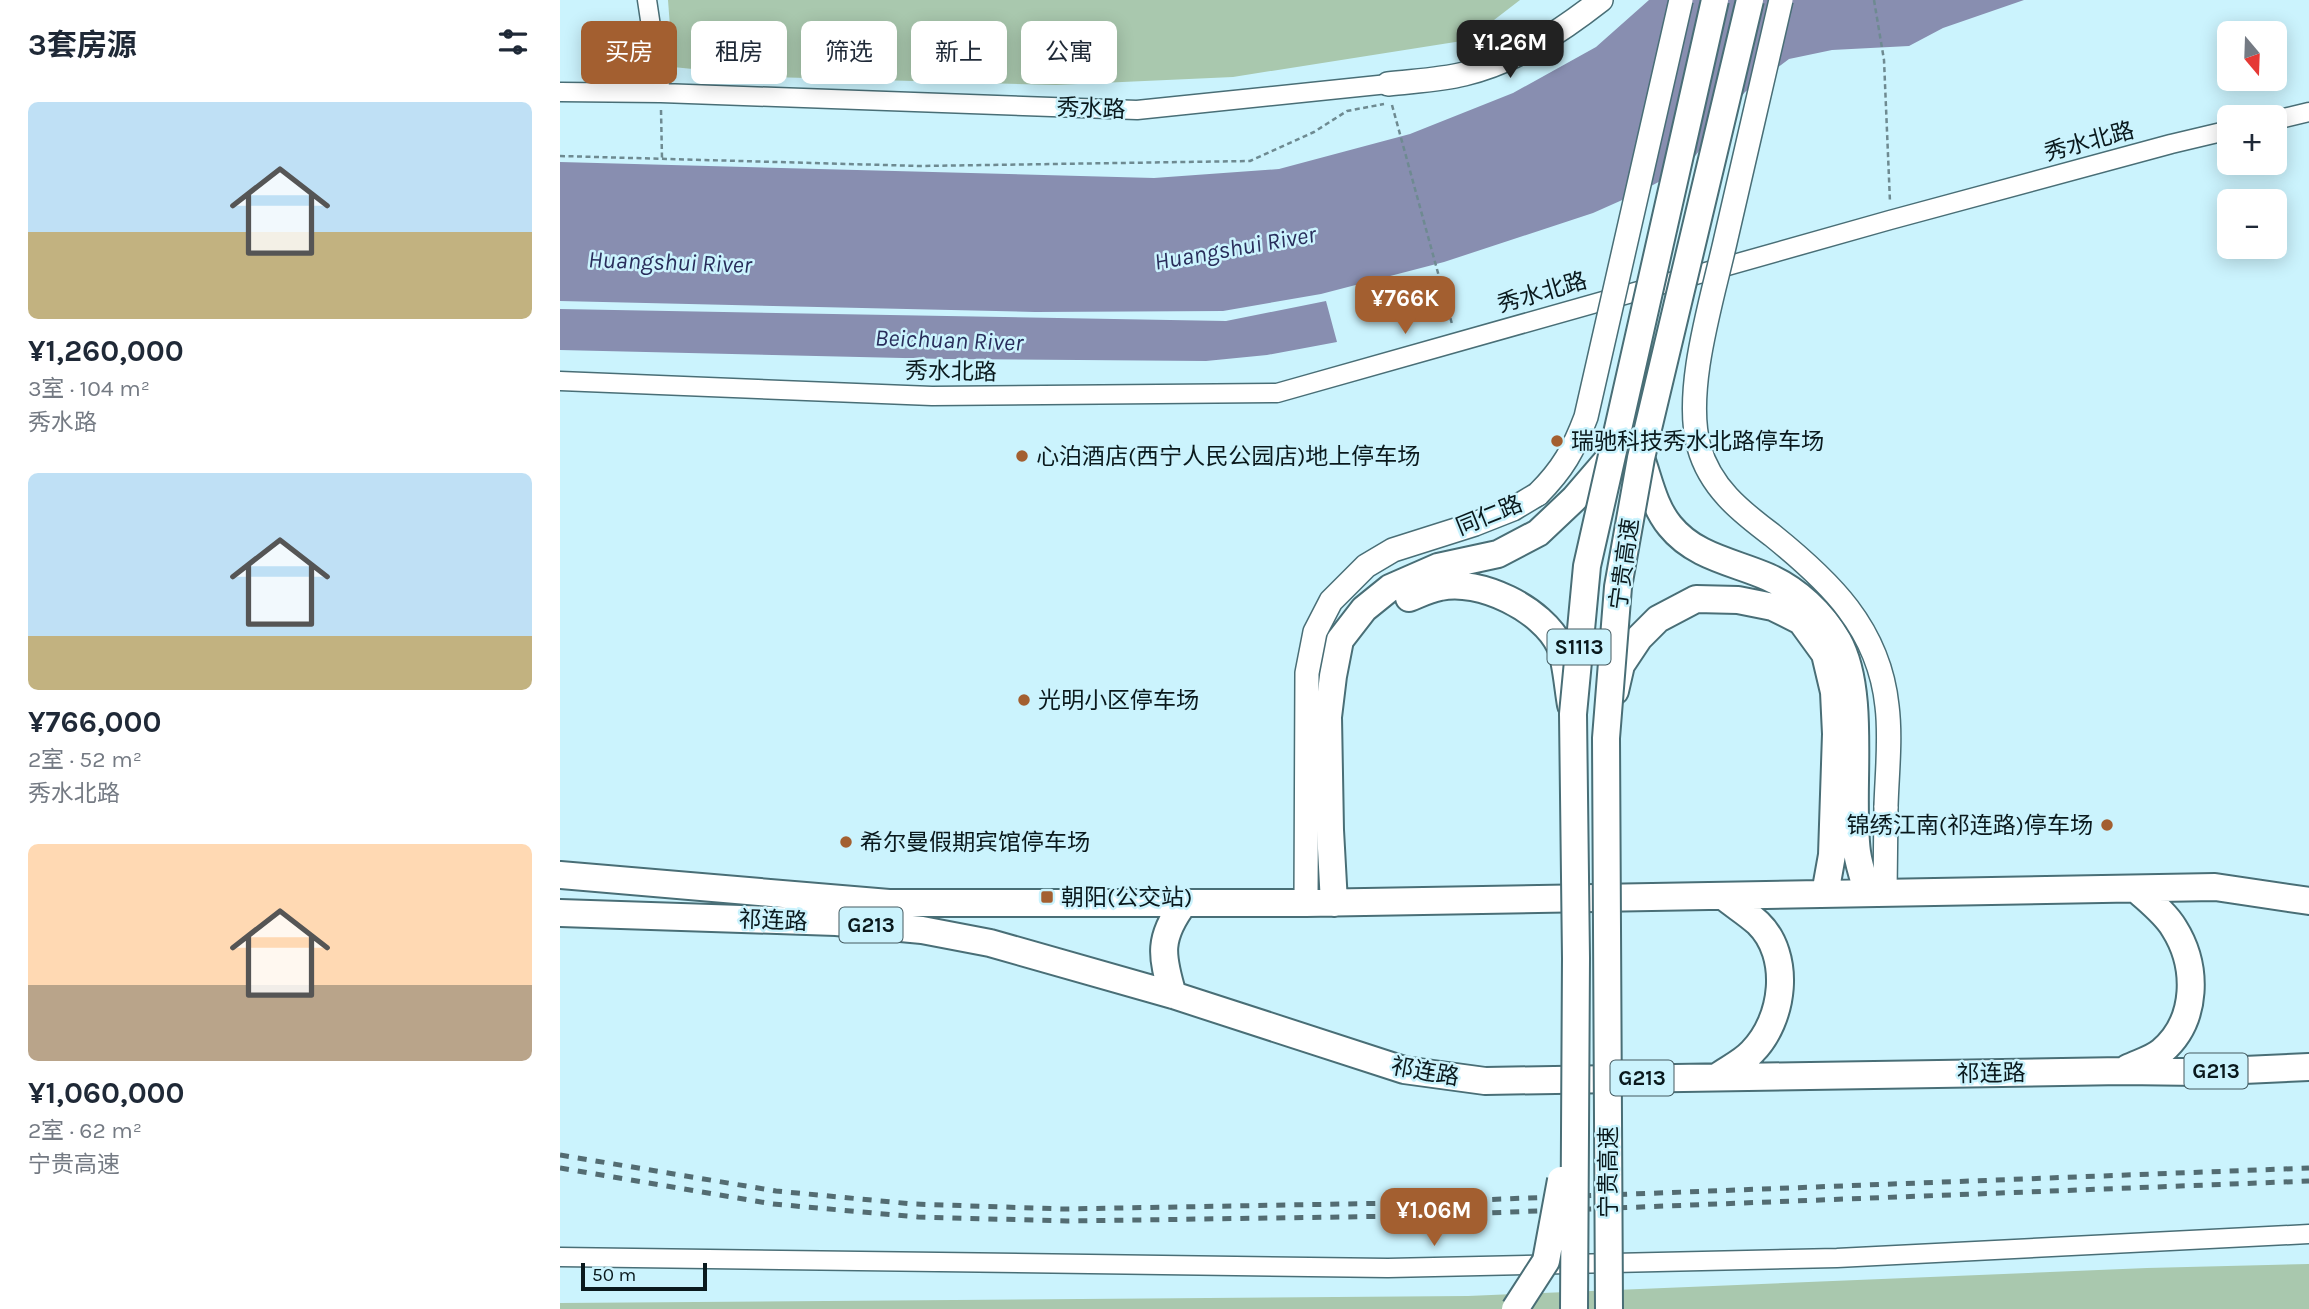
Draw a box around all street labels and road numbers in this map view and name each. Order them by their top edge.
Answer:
street label: 秀水路 [1056,94,1126,123]
street label: 秀水北路 [2041,117,2137,166]
street label: 秀水北路 [1494,267,1590,318]
street label: 秀水北路 [905,357,997,386]
street label: 同仁路 [1452,490,1526,541]
street label: 宁贵高速 [1605,517,1644,612]
road number: S1113 [1548,630,1610,664]
street label: 祁连路 [738,906,808,935]
road number: G213 [840,908,902,942]
street label: 祁连路 [1389,1052,1461,1091]
road number: G213 [2184,1054,2248,1088]
street label: 祁连路 [1956,1059,2026,1088]
road number: G213 [1610,1060,1674,1096]
street label: 宁贵高速 [1595,1126,1622,1218]

